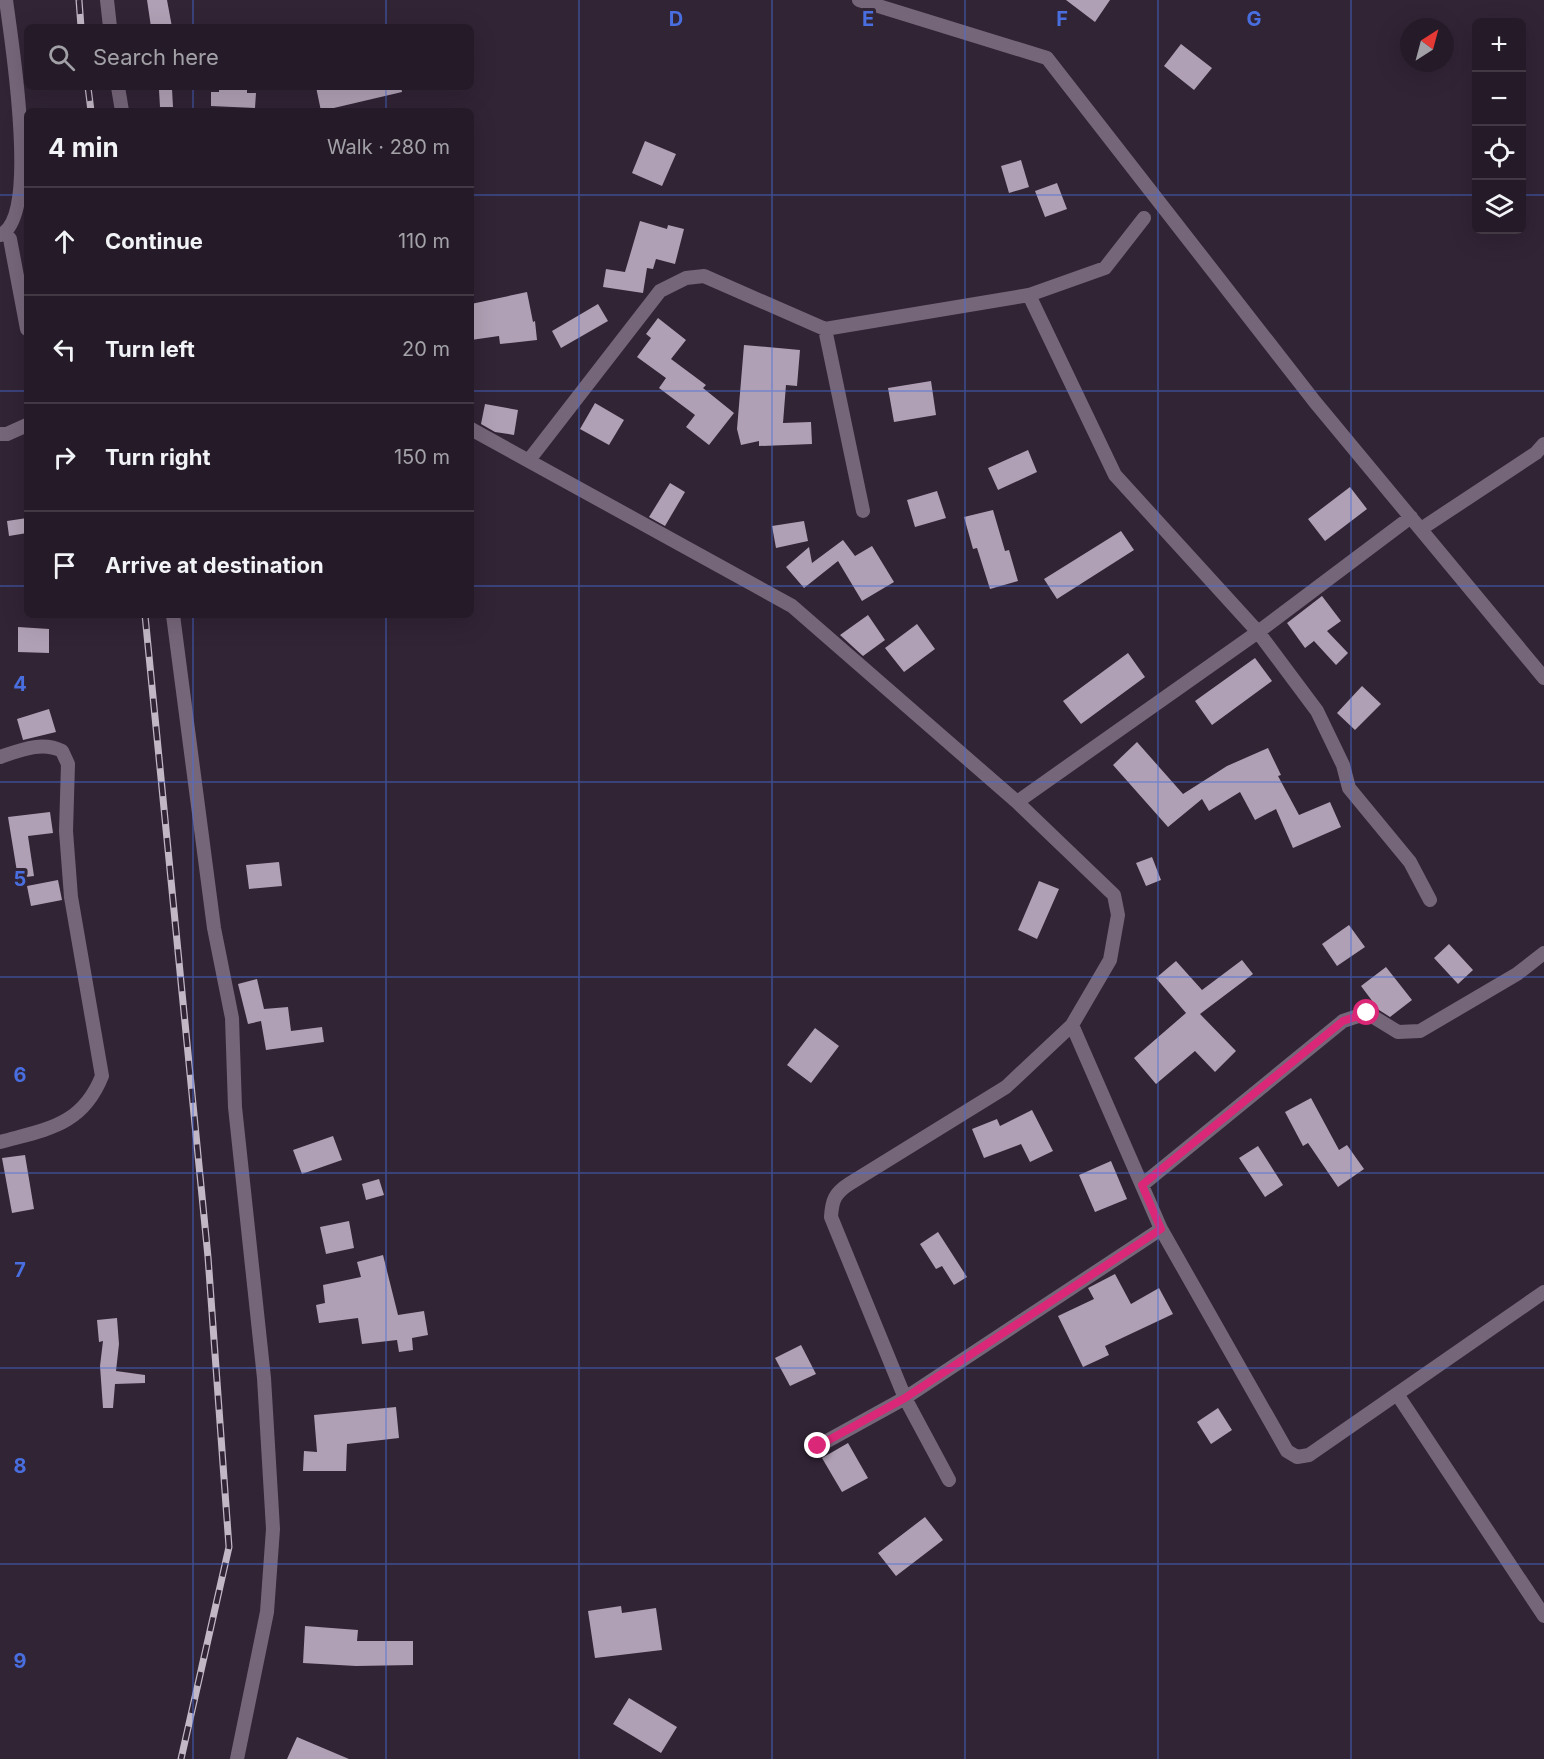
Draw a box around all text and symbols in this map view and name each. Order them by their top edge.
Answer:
text: D [669,7,683,31]
text: E [862,7,874,31]
text: F [1056,7,1068,31]
text: G [1246,7,1262,31]
north arrow [1400,18,1454,72]
map controls [1472,18,1526,234]
button: + [1472,18,1526,72]
search box [24,24,474,90]
icon: search [45,41,78,74]
text: Search here [93,44,219,70]
button: − [1472,72,1526,126]
button: locate [1472,126,1526,180]
text: 4 min [48,132,119,163]
text: Walk · 280 m [327,135,450,159]
button: layers [1472,180,1526,234]
icon: ahead [48,225,81,258]
text: Continue [105,228,203,254]
text: 110 m [398,229,450,253]
icon: left [48,333,81,366]
text: Turn left [105,336,195,362]
text: 20 m [402,337,450,361]
icon: right [48,441,81,474]
text: Turn right [105,444,211,470]
text: 150 m [394,445,450,469]
icon: arrive [48,549,81,582]
text: Arrive at destination [105,552,324,578]
text: 4 [13,672,27,696]
text: 5 [14,867,26,891]
route start [1353,999,1379,1025]
text: 6 [14,1063,27,1087]
text: 7 [14,1258,26,1282]
route end [804,1432,830,1458]
text: 8 [13,1454,27,1478]
text: 9 [14,1649,27,1673]

